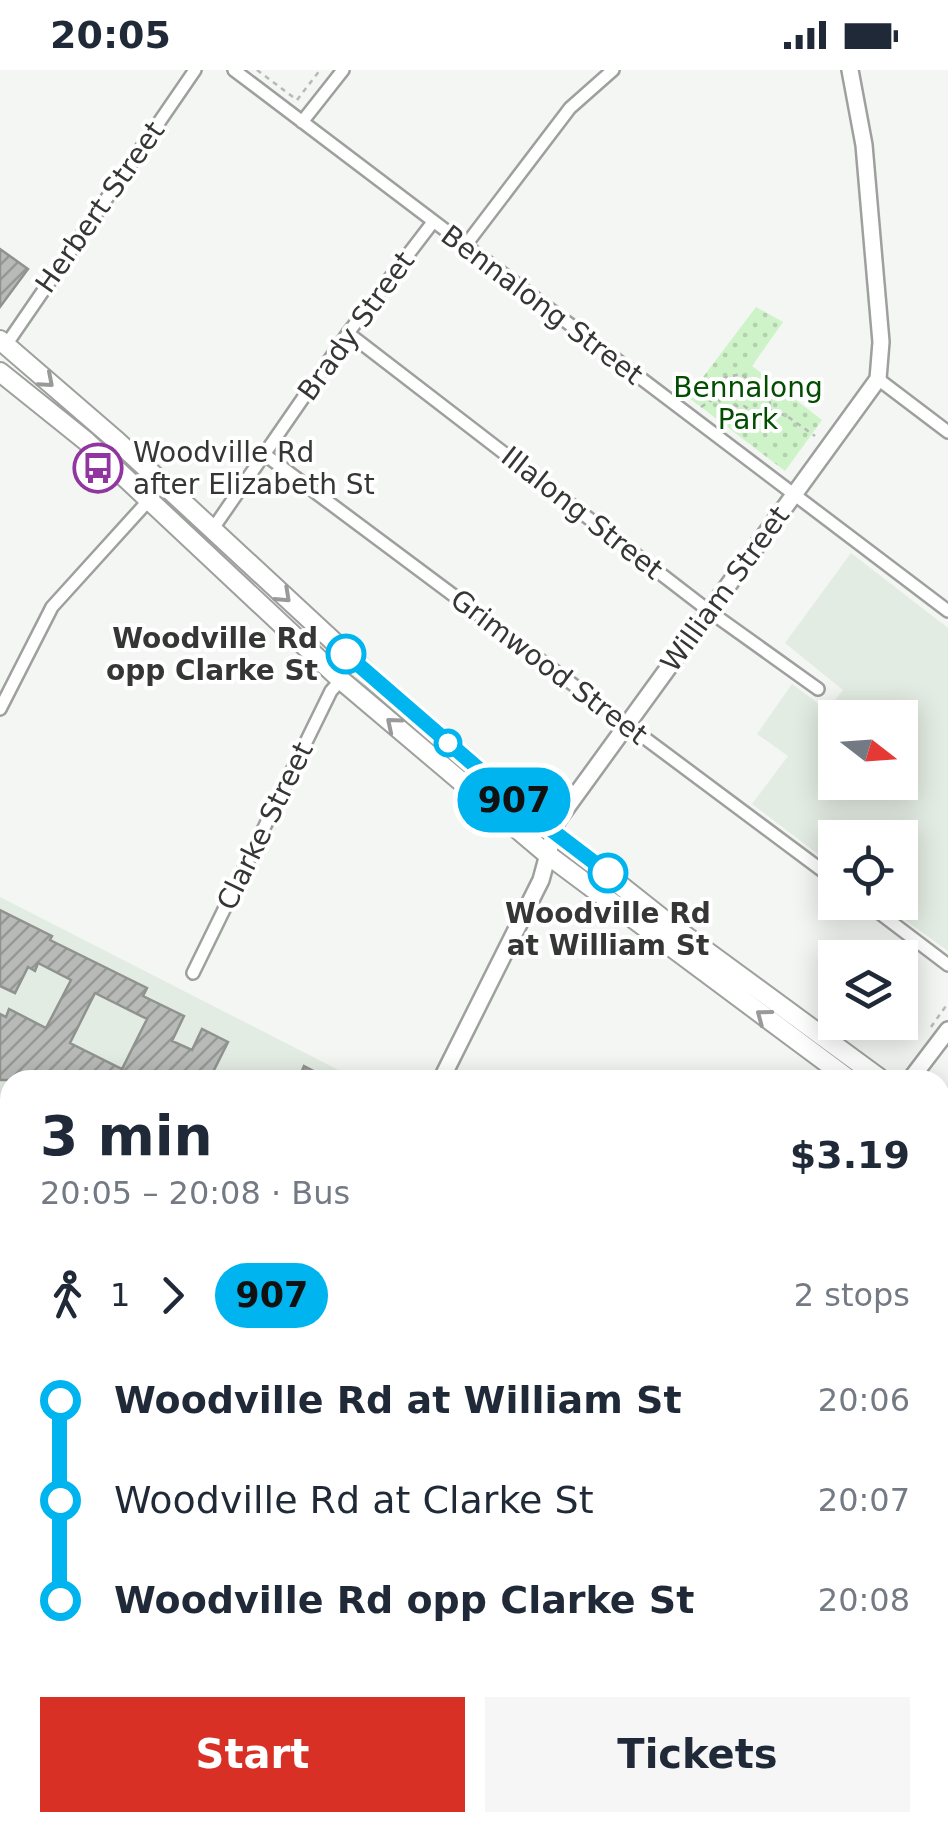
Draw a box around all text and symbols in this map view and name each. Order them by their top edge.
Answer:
text: 20:05 [50,13,171,57]
street label: Herbert Street [29,115,171,299]
street label: Bennalong Street [435,219,649,391]
street label: Brady Street [291,245,421,407]
one-way arrow [36,370,54,388]
park label: Bennalong Park [673,371,823,436]
place label: Woodville Rd after Elizabeth St [133,436,375,501]
street label: Illalong Street [495,440,669,586]
bus stop icon: Woodville Rd after Elizabeth St [72,442,124,494]
street label: William Street [654,500,796,678]
street label: Grimwood Street [444,582,654,752]
one-way arrow [272,584,291,602]
place label: Woodville Rd opp Clarke St [106,622,318,687]
marker: Woodville Rd opp Clarke St [327,635,365,673]
north arrow [818,700,918,800]
map controls [818,700,918,1040]
one-way arrow [386,718,404,736]
unlabelled marker [435,730,461,756]
street label: Clarke Street [210,737,320,915]
line badge: 907 [456,768,572,832]
text: 907 [477,780,551,820]
button: locate [818,820,918,920]
marker: Woodville Rd at William St [589,854,627,892]
place label: Woodville Rd at William St [505,897,711,962]
button: layers [818,940,918,1040]
one-way arrow [756,1010,774,1027]
text: 3 min [40,1104,213,1168]
text: $3.19 [790,1133,910,1177]
text: 20:05 – 20:08 · Bus [40,1174,350,1212]
icon: walk [40,1268,95,1323]
icon: forward [145,1268,200,1323]
text: 907 [235,1275,308,1315]
text: 1 [110,1276,130,1314]
text: 2 stops [794,1276,910,1314]
text: Woodville Rd at William St [114,1378,682,1422]
text: 20:06 [818,1381,910,1419]
text: Woodville Rd at Clarke St [114,1478,594,1522]
text: 20:07 [818,1481,910,1519]
text: Woodville Rd opp Clarke St [114,1578,694,1622]
text: 20:08 [818,1581,910,1619]
button: Start [40,1697,465,1812]
button: Tickets [485,1697,910,1812]

